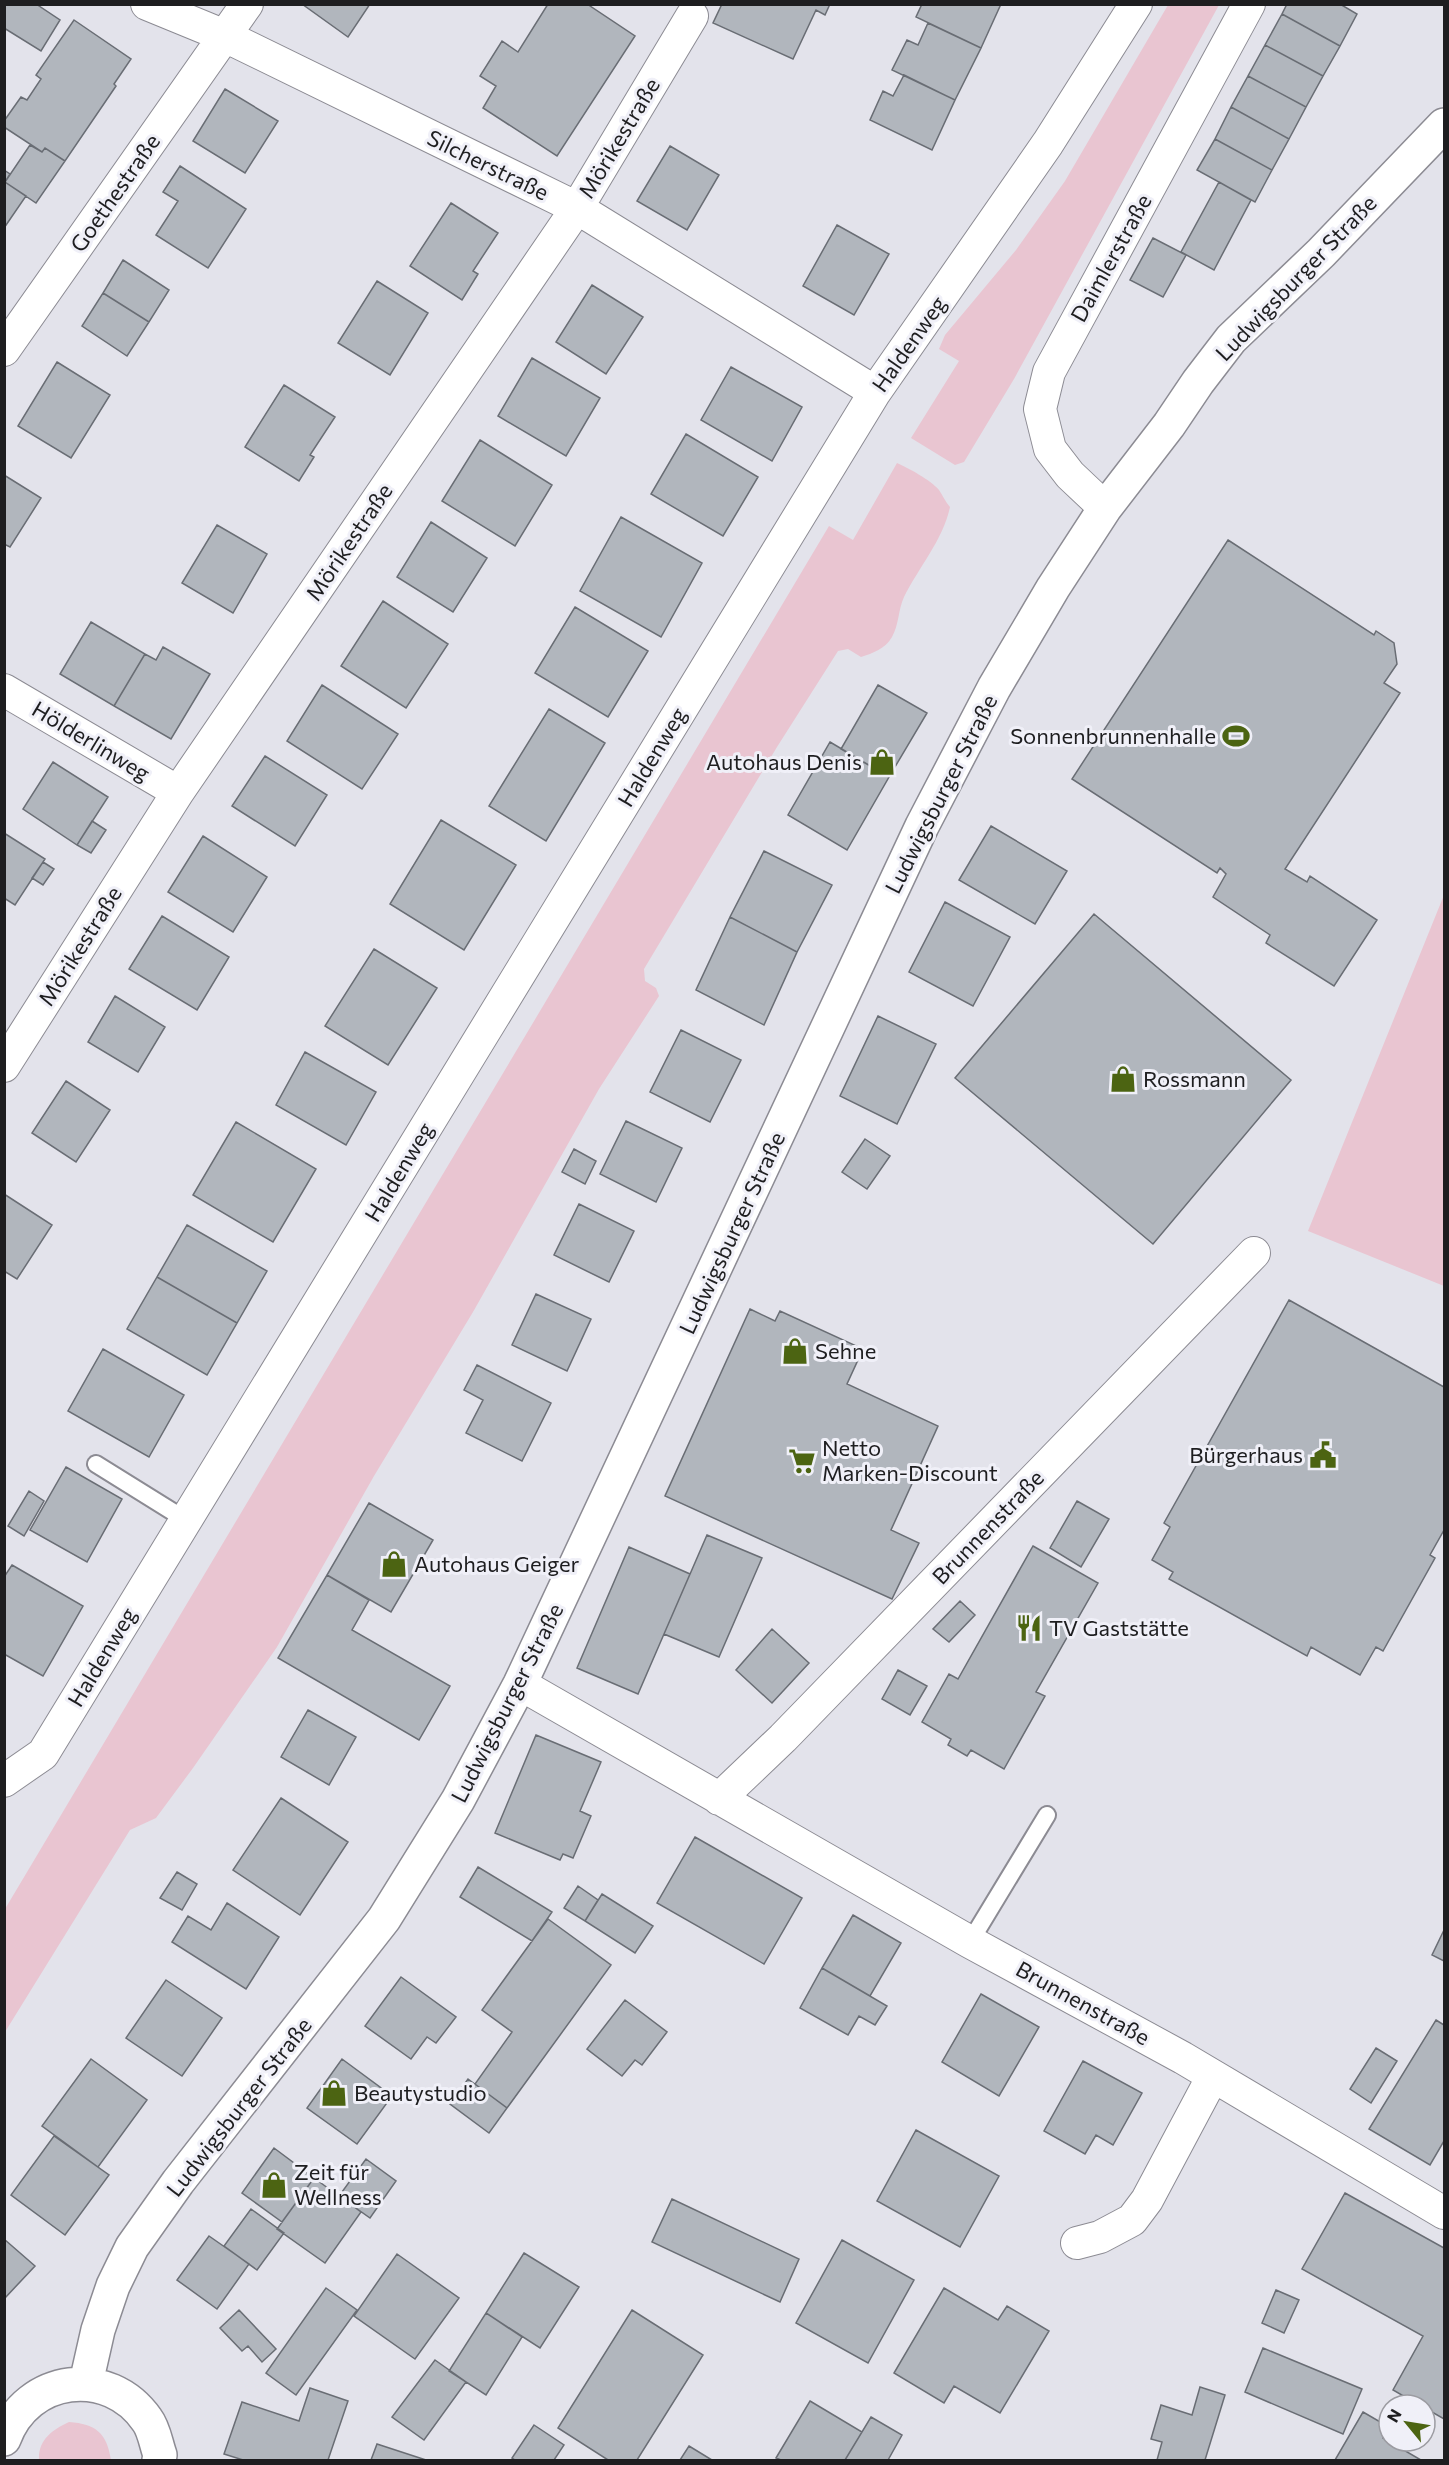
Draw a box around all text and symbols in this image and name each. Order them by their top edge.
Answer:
street label: Mörikestraße [572,73,665,203]
street label: Silcherstraße [423,124,553,206]
street label: Goethestraße [64,128,165,257]
street label: Daimlerstraße [1064,189,1157,326]
street label: Ludwigsburger Straße [1210,189,1382,366]
street label: Haldenweg [866,290,952,397]
street label: Mörikestraße [299,478,398,605]
street label: Ludwigsburger Straße [879,690,1003,898]
street label: Hölderlinweg [27,695,155,786]
street label: Haldenweg [611,702,692,811]
sports icon: Sonnenbrunnenhalle [1221,721,1251,751]
place label: Sonnenbrunnenhalle [1010,722,1216,749]
shop icon: Autohaus Denis [867,747,897,777]
place label: Autohaus Denis [706,748,862,775]
street label: Mörikestraße [32,881,127,1010]
shop icon: Rossmann [1108,1064,1138,1094]
place label: Rossmann [1143,1065,1246,1092]
street label: Haldenweg [358,1117,439,1226]
street label: Ludwigsburger Straße [673,1127,790,1338]
shop icon: Sehne [780,1336,810,1366]
place label: Sehne [815,1337,876,1364]
place label: Netto Marken-Discount [822,1434,998,1486]
public building icon: Bürgerhaus [1308,1440,1338,1470]
place label: Bürgerhaus [1189,1441,1303,1468]
supermarket icon: Netto Marken-Discount [787,1446,817,1476]
street label: Brunnenstraße [926,1464,1049,1590]
shop icon: Autohaus Geiger [379,1549,409,1579]
place label: Autohaus Geiger [414,1550,580,1577]
street label: Ludwigsburger Straße [445,1599,569,1807]
street label: Haldenweg [61,1602,142,1711]
restaurant icon: TV Gaststätte [1014,1613,1044,1643]
place label: TV Gaststätte [1049,1614,1189,1641]
street label: Brunnenstraße [1012,1955,1155,2050]
street label: Ludwigsburger Straße [160,2012,317,2202]
shop icon: Beautystudio [319,2078,349,2108]
place label: Beautystudio [354,2079,487,2106]
place label: Zeit für Wellness [294,2158,382,2210]
shop icon: Zeit für Wellness [259,2170,289,2200]
north arrow [1377,2393,1437,2453]
text: N [1382,2405,1405,2425]

